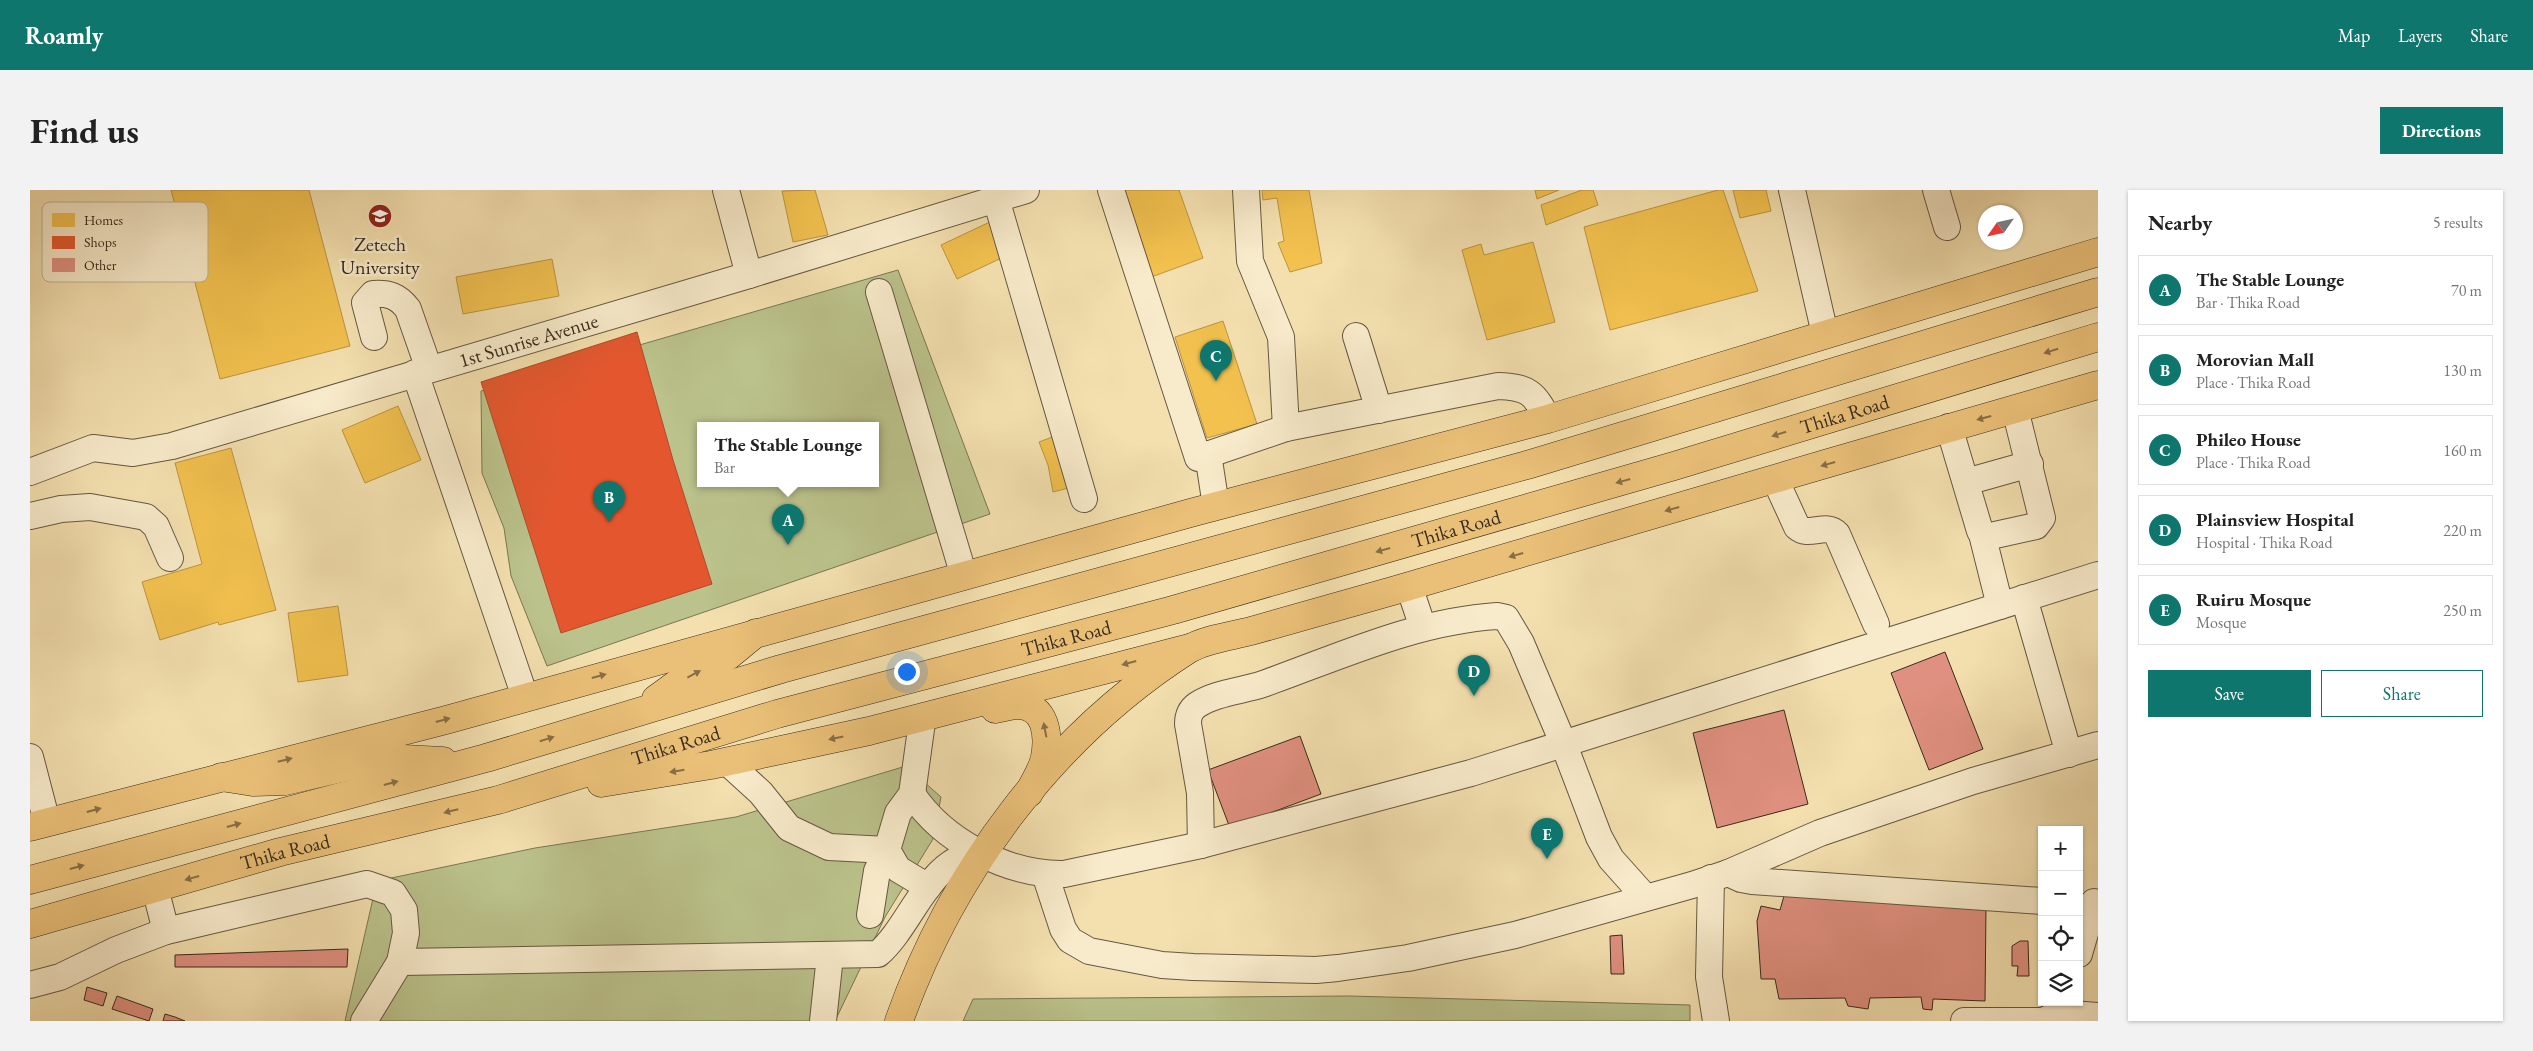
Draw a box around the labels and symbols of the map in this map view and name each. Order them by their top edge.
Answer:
legend [42,202,208,282]
school or university icon: Zetech University [367,203,393,229]
north arrow [1978,205,2023,250]
text: Homes [84,211,124,229]
place label: Zetech University [340,231,420,280]
text: Shops [84,233,117,251]
text: Other [84,256,117,274]
street label: 1st Sunrise Avenue [456,307,601,373]
pin: C [1200,340,1232,381]
one-way arrow [2044,347,2059,355]
street label: Thika Road [1797,388,1893,440]
one-way arrow [1976,414,1991,422]
one-way arrow [1771,431,1786,439]
one-way arrow [1821,460,1836,468]
one-way arrow [1616,477,1631,485]
pin: B [593,481,625,522]
street label: Thika Road [1408,503,1504,554]
pin: A [772,504,804,545]
one-way arrow [1665,506,1680,514]
one-way arrow [1375,547,1390,555]
one-way arrow [1509,551,1524,559]
street label: Thika Road [1018,614,1115,662]
pin: D [1458,655,1490,696]
your location [894,659,920,685]
one-way arrow [1121,660,1136,668]
one-way arrow [686,670,701,678]
one-way arrow [592,672,607,680]
one-way arrow [435,716,450,724]
street label: Thika Road [628,719,724,771]
one-way arrow [1041,723,1049,738]
one-way arrow [828,734,843,742]
one-way arrow [540,735,555,743]
one-way arrow [278,756,293,764]
one-way arrow [668,767,684,775]
one-way arrow [384,779,399,787]
one-way arrow [87,806,102,814]
one-way arrow [443,807,458,815]
pin: E [1531,818,1563,859]
one-way arrow [227,821,242,829]
street label: Thika Road [237,827,333,876]
one-way arrow [70,863,85,871]
one-way arrow [184,874,199,882]

